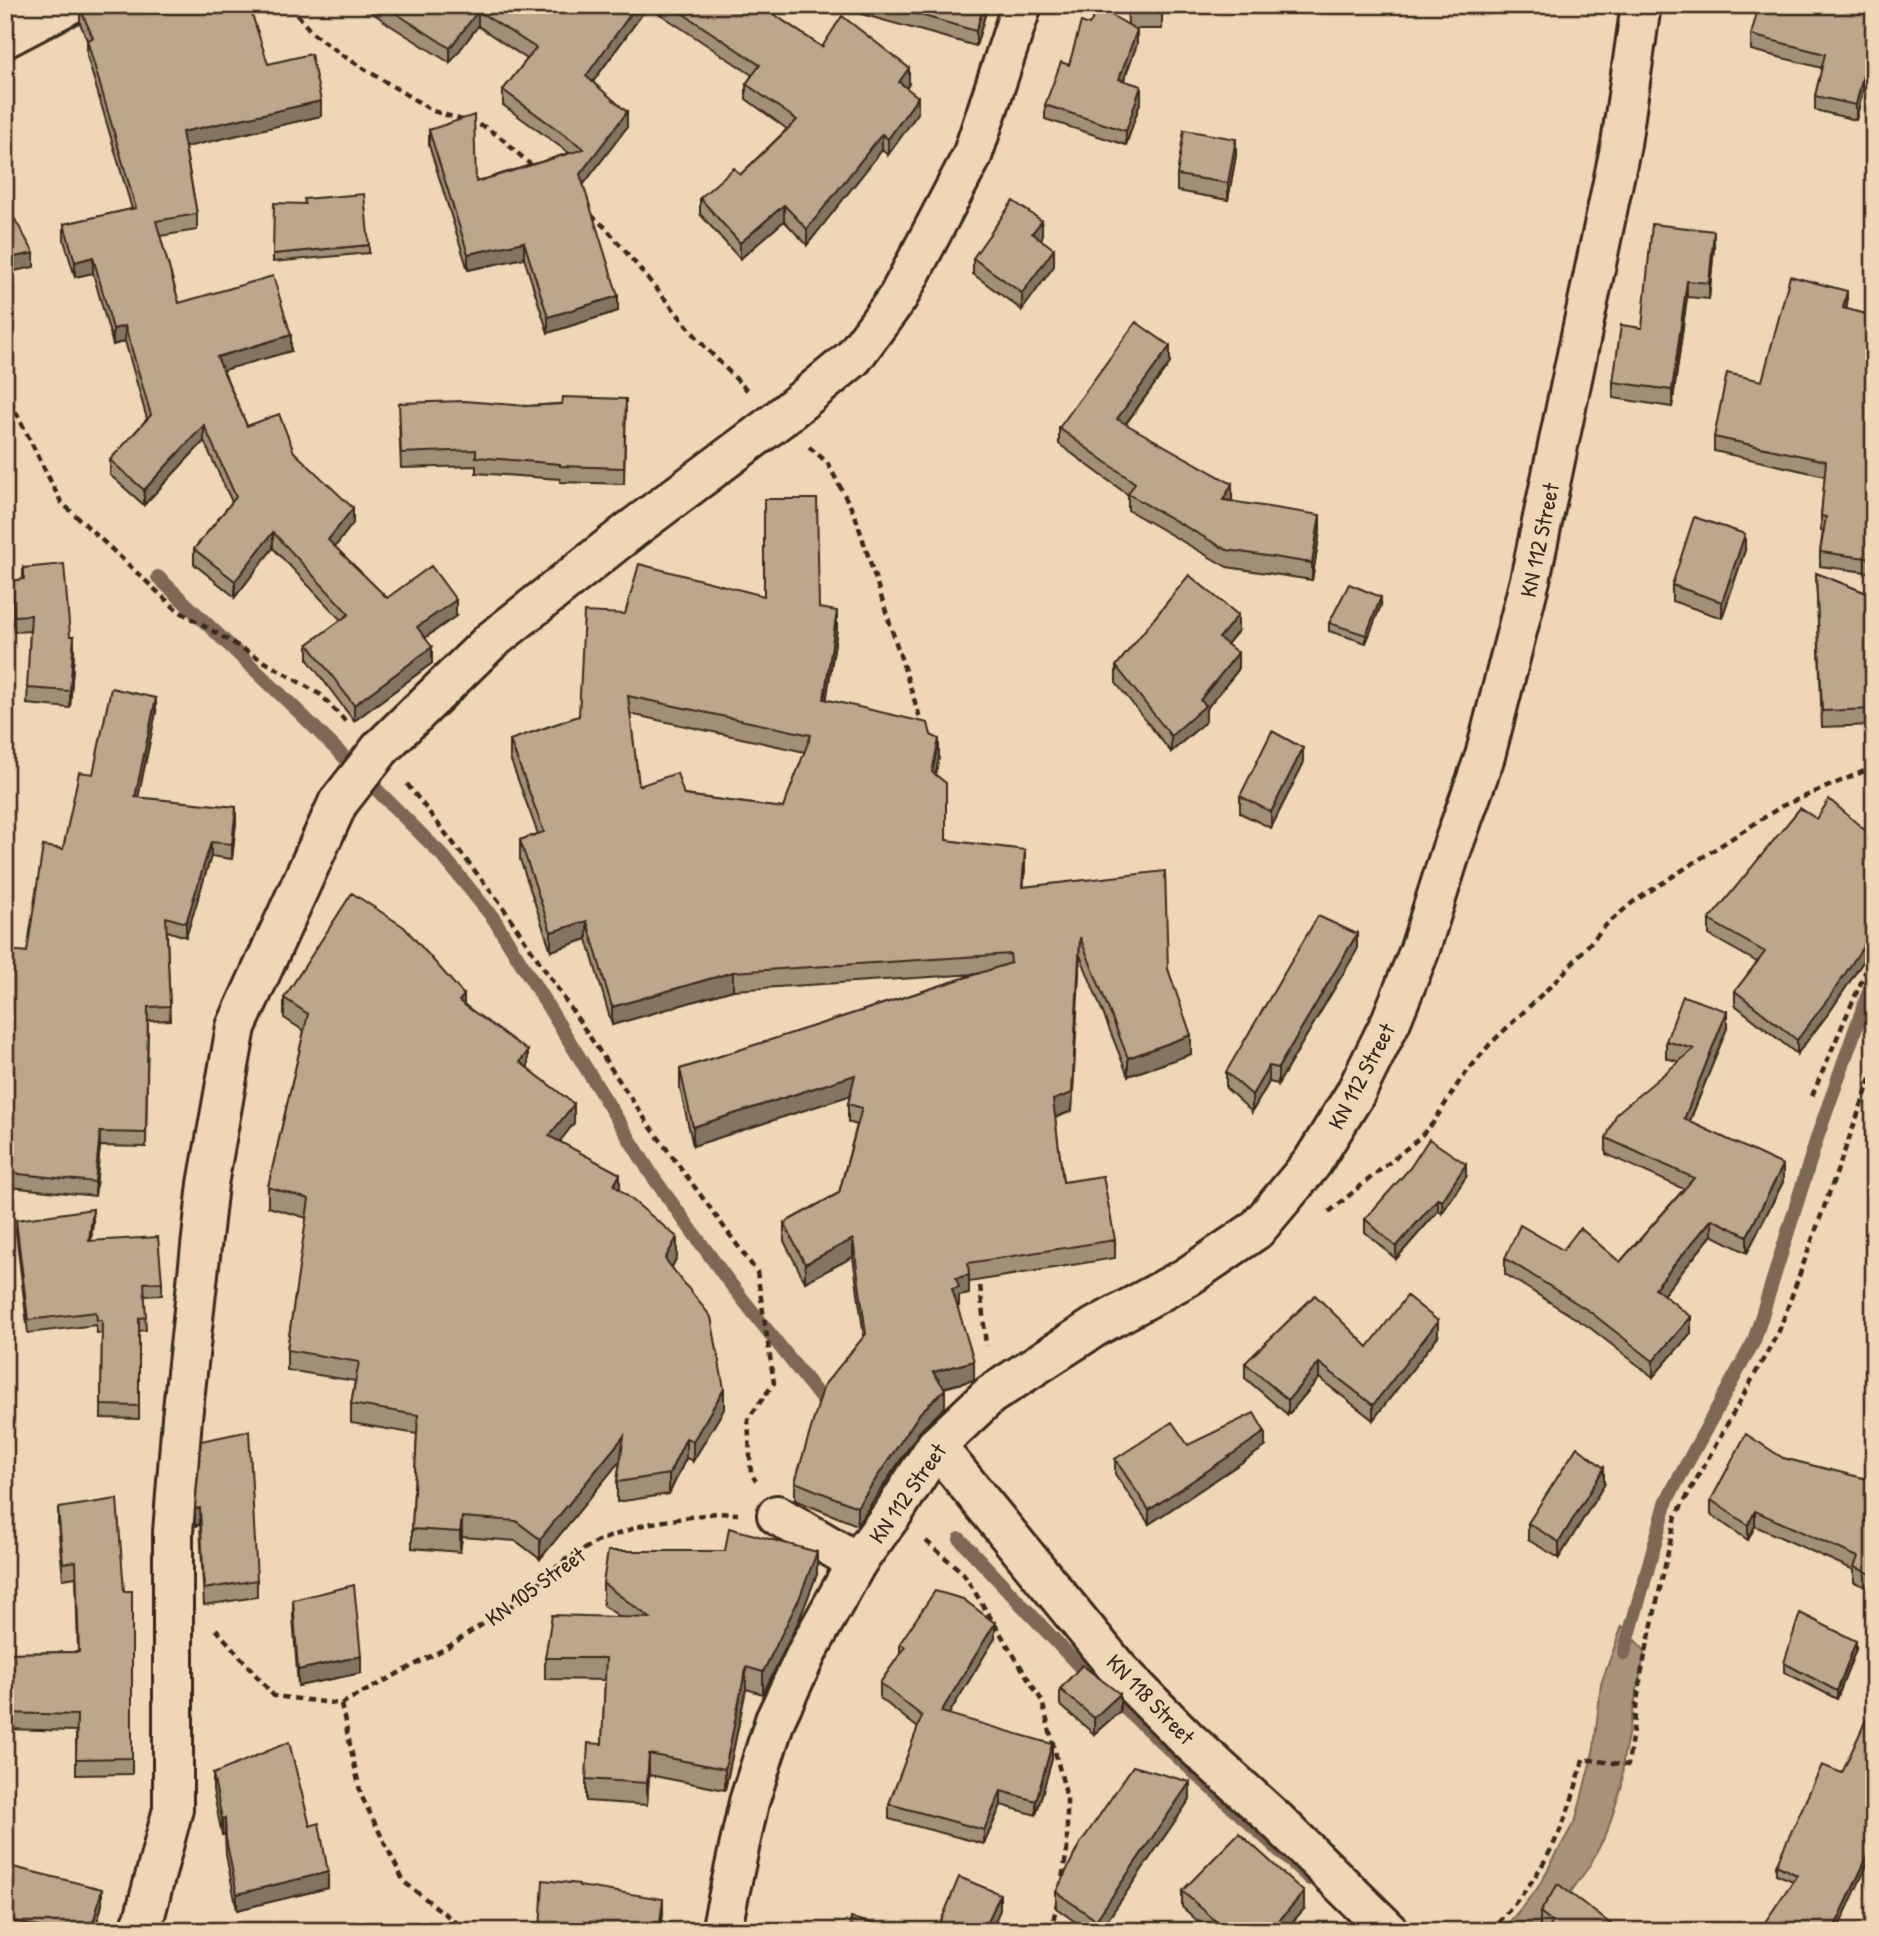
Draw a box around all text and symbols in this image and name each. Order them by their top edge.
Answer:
street label: KN 112 Street [1512,479,1566,600]
street label: KN 112 Street [1320,1017,1402,1134]
street label: KN 112 Street [861,1436,954,1549]
street label: KN 105 Street [479,1539,592,1633]
street label: KN 118 Street [1100,1647,1203,1752]

